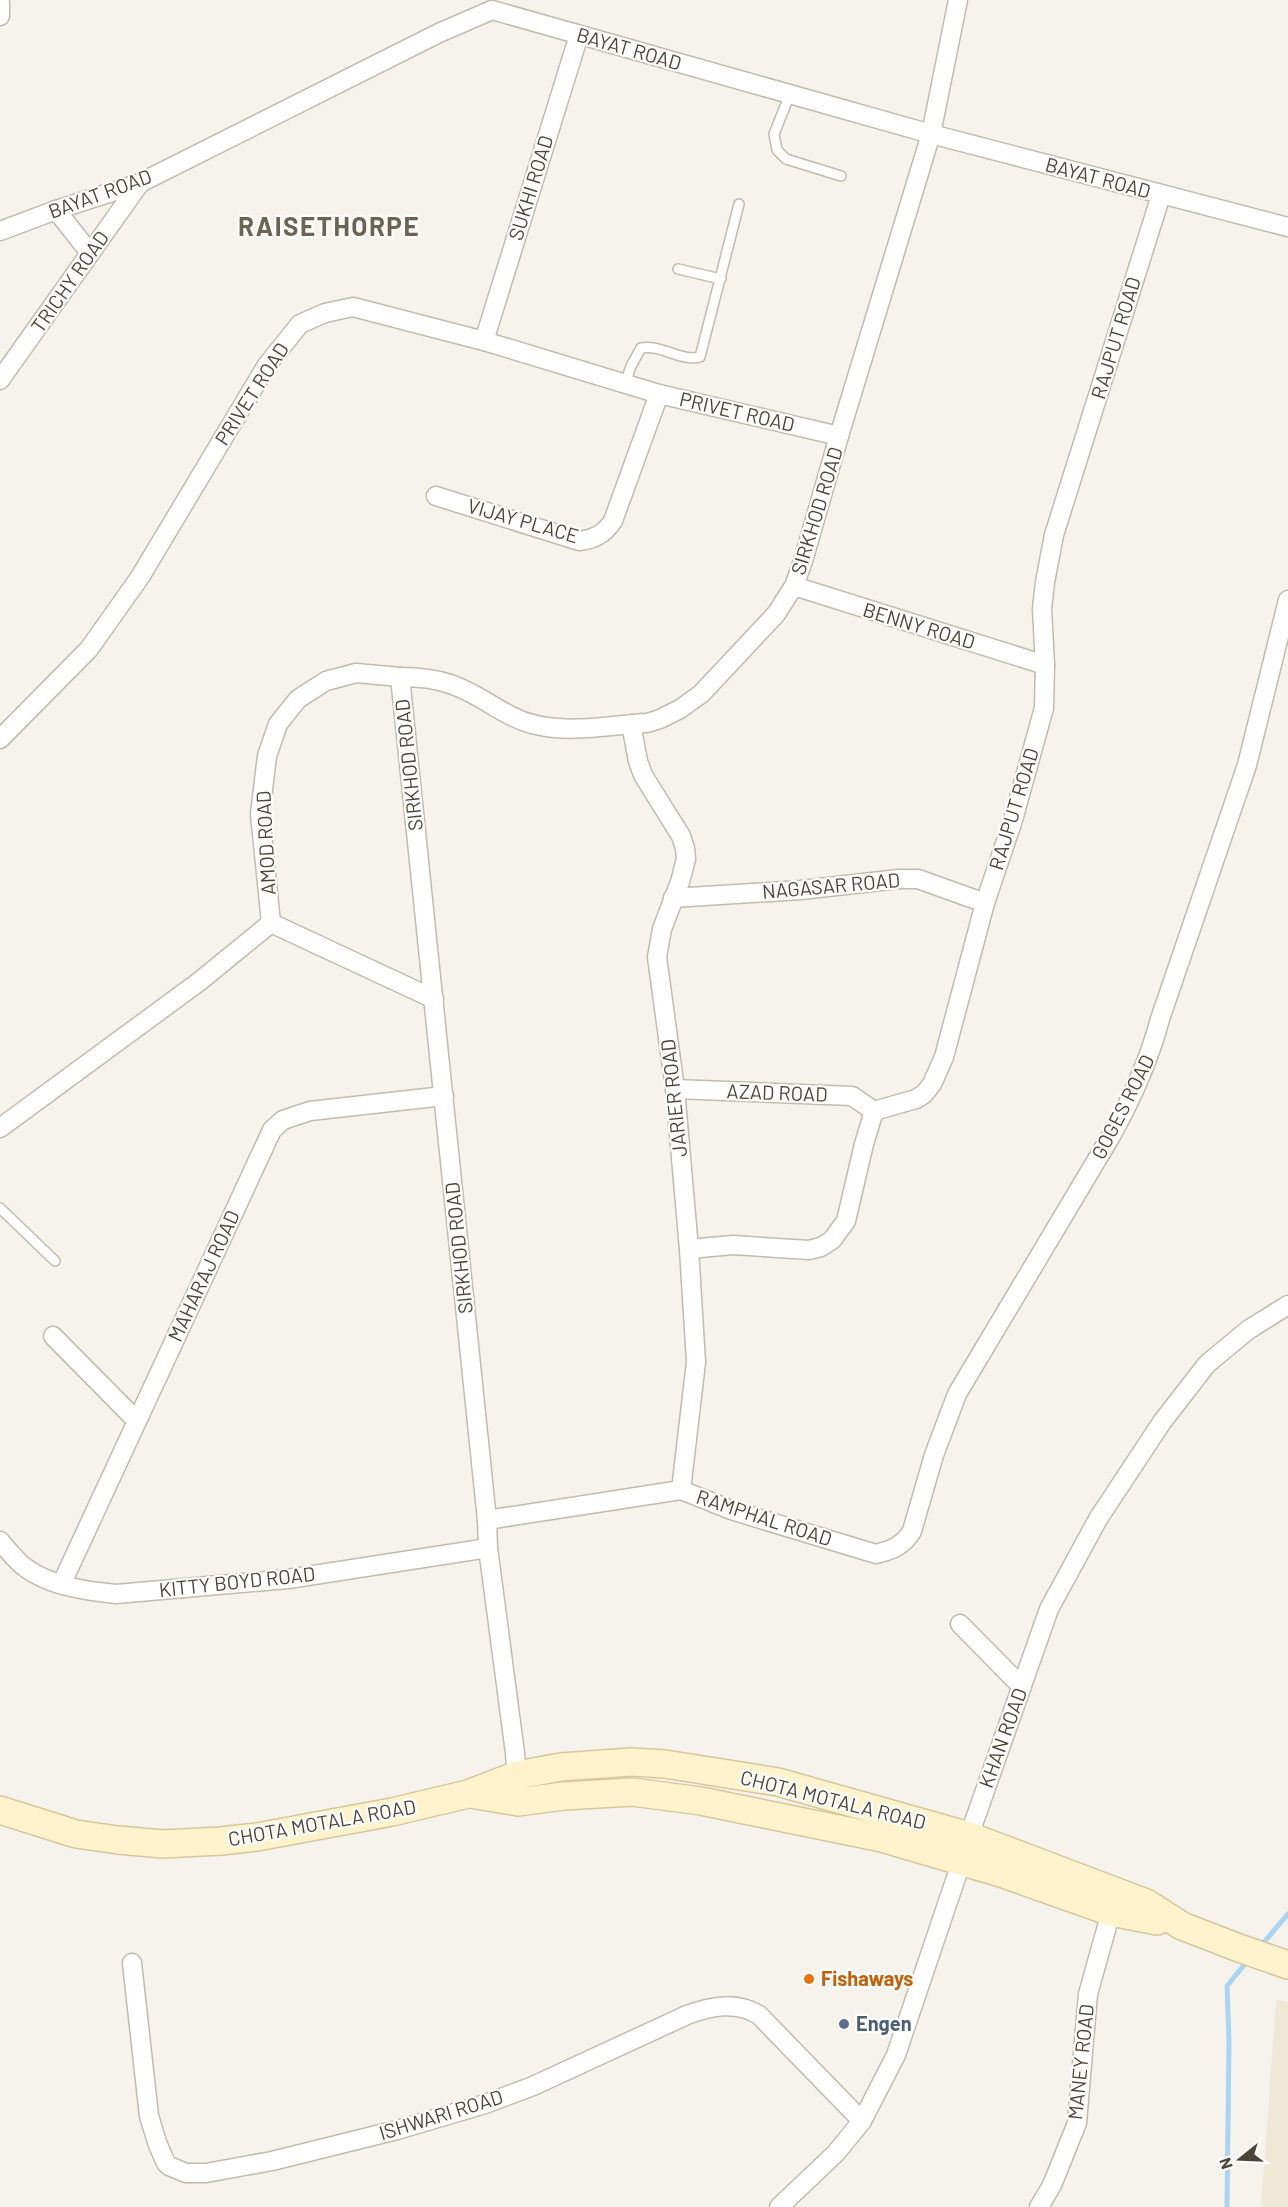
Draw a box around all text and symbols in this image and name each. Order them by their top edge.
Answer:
street label: BAYAT ROAD [574,22,684,74]
street label: SUKHI ROAD [503,132,557,243]
street label: BAYAT ROAD [1043,151,1153,203]
street label: BAYAT ROAD [45,163,154,223]
district label: RAISETHORPE [238,210,420,241]
street label: TRICHY ROAD [25,226,113,337]
street label: RAJPUT ROAD [1085,274,1145,402]
street label: PRIVET ROAD [209,338,293,449]
street label: PRIVET ROAD [677,386,797,436]
street label: SIRKHOD ROAD [785,444,847,578]
street label: VIJAY PLACE [465,493,582,547]
street label: BENNY ROAD [860,597,978,653]
street label: SIRKHOD ROAD [389,698,427,832]
street label: RAJPUT ROAD [983,745,1043,873]
street label: AMOD ROAD [250,790,280,896]
street label: NAGASAR ROAD [761,867,901,903]
street label: JARIER ROAD [655,1038,691,1158]
street label: GOGES ROAD [1086,1050,1159,1163]
street label: AZAD ROAD [726,1078,828,1106]
street label: SIRKHOD ROAD [439,1181,477,1315]
street label: MAHARAJ ROAD [162,1206,244,1345]
street label: RAMPHAL ROAD [693,1484,835,1550]
street label: KITTY BOYD ROAD [158,1561,316,1601]
street label: KHAN ROAD [973,1685,1031,1791]
street label: CHOTA MOTALA ROAD [738,1764,928,1834]
street label: CHOTA MOTALA ROAD [226,1794,418,1850]
place label: Fishaways [821,1966,913,1990]
marker: Fishaways [802,1972,816,1986]
street label: MANEY ROAD [1062,2003,1098,2121]
place label: Engen [856,2011,912,2035]
marker: Engen [837,2017,851,2031]
street label: ISHWARI ROAD [376,2084,506,2144]
north arrow [1210,2129,1270,2189]
text: N [1215,2156,1236,2172]

